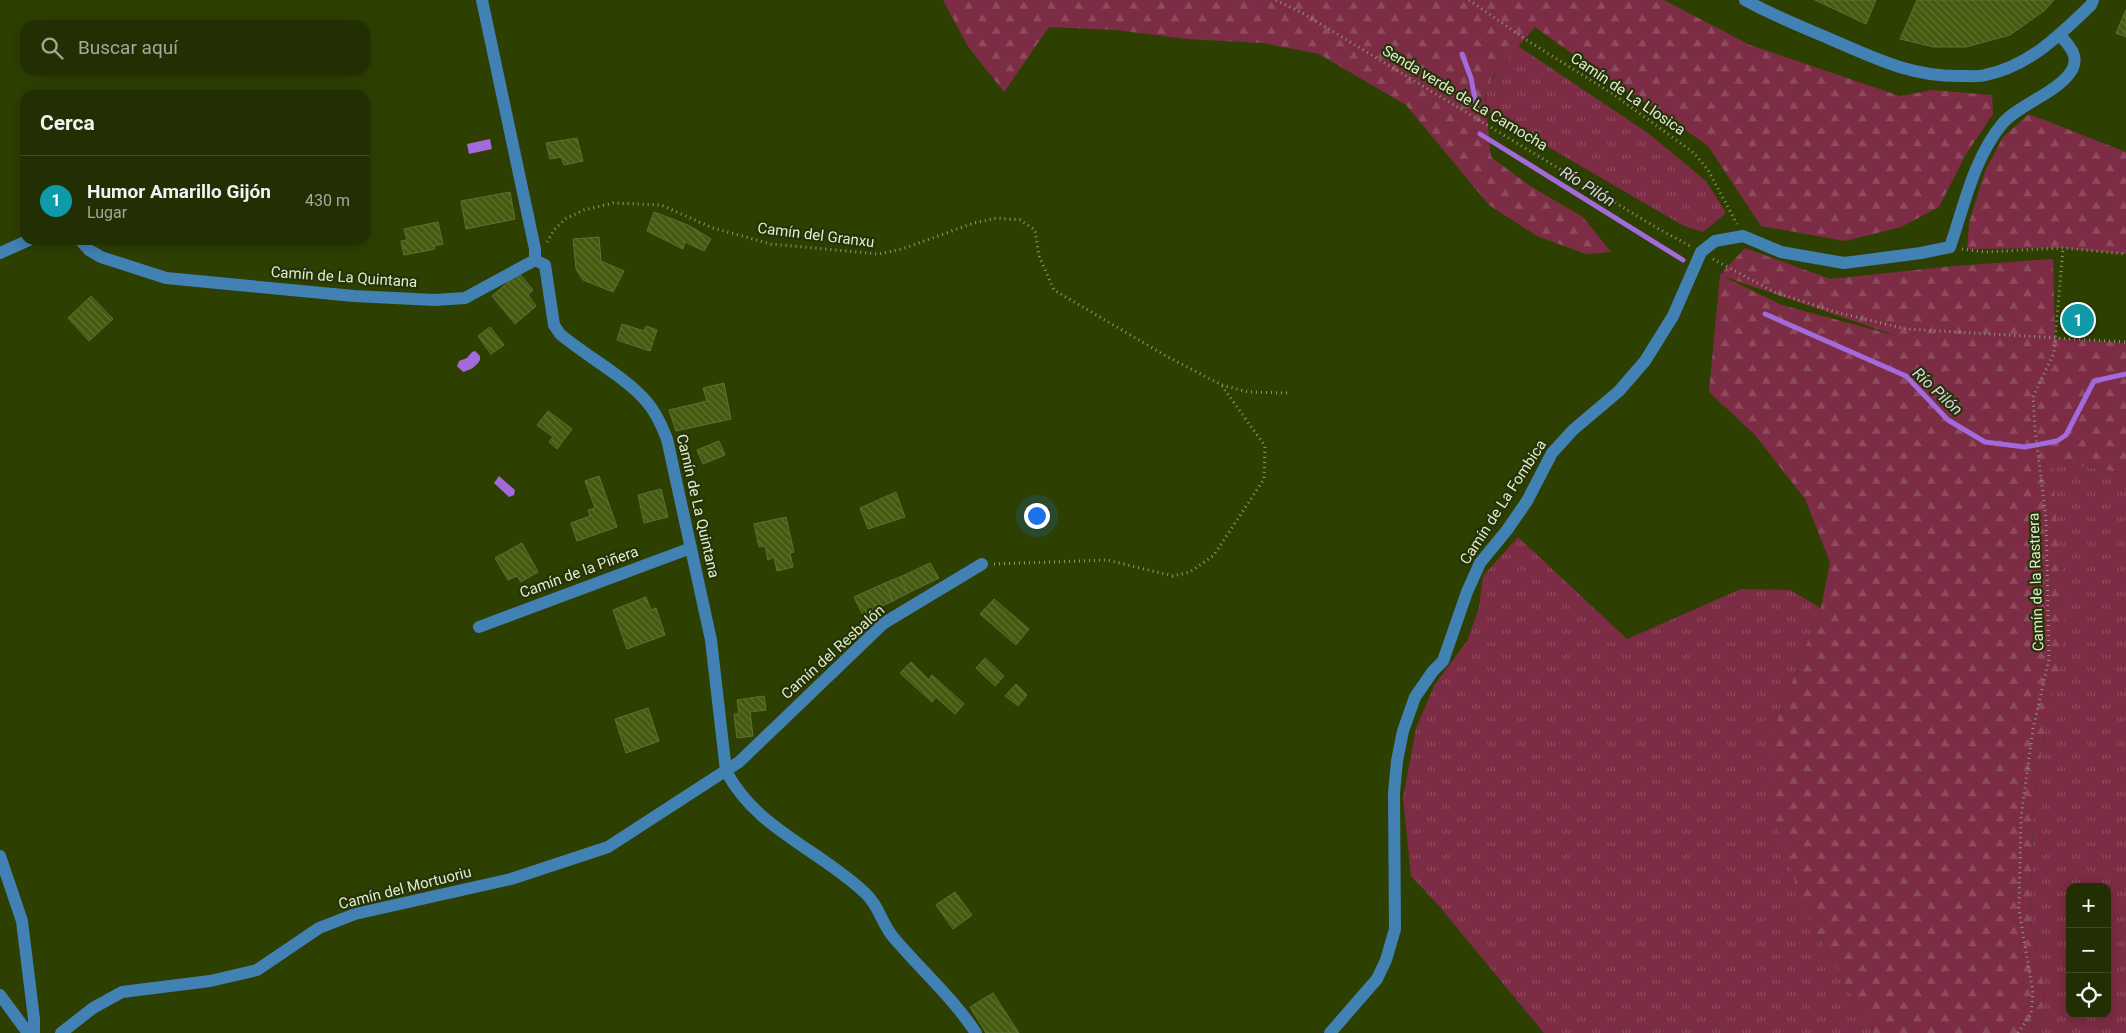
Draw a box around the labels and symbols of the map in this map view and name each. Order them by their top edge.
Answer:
street label: Senda verde de La Camocha [1379,41,1551,155]
street label: Camín de La Llosica [1567,49,1689,139]
water label: Río Pilón [1557,162,1619,211]
street label: Camín del Granxu [756,219,876,251]
street label: Camín de La Quintana [270,263,418,291]
pin: 1 [2062,301,2094,339]
water label: Río Pilón [1909,364,1966,419]
street label: Camín de La Quintana [673,432,723,580]
street label: Camín de La Fombica [1456,436,1550,568]
your location [1024,503,1050,529]
street label: Camín de la Rastrera [2025,513,2047,651]
street label: Camín de la Piñera [517,542,641,602]
street label: Camín del Resbalón [778,601,888,703]
street label: Camín del Mortuoriu [337,863,473,913]

